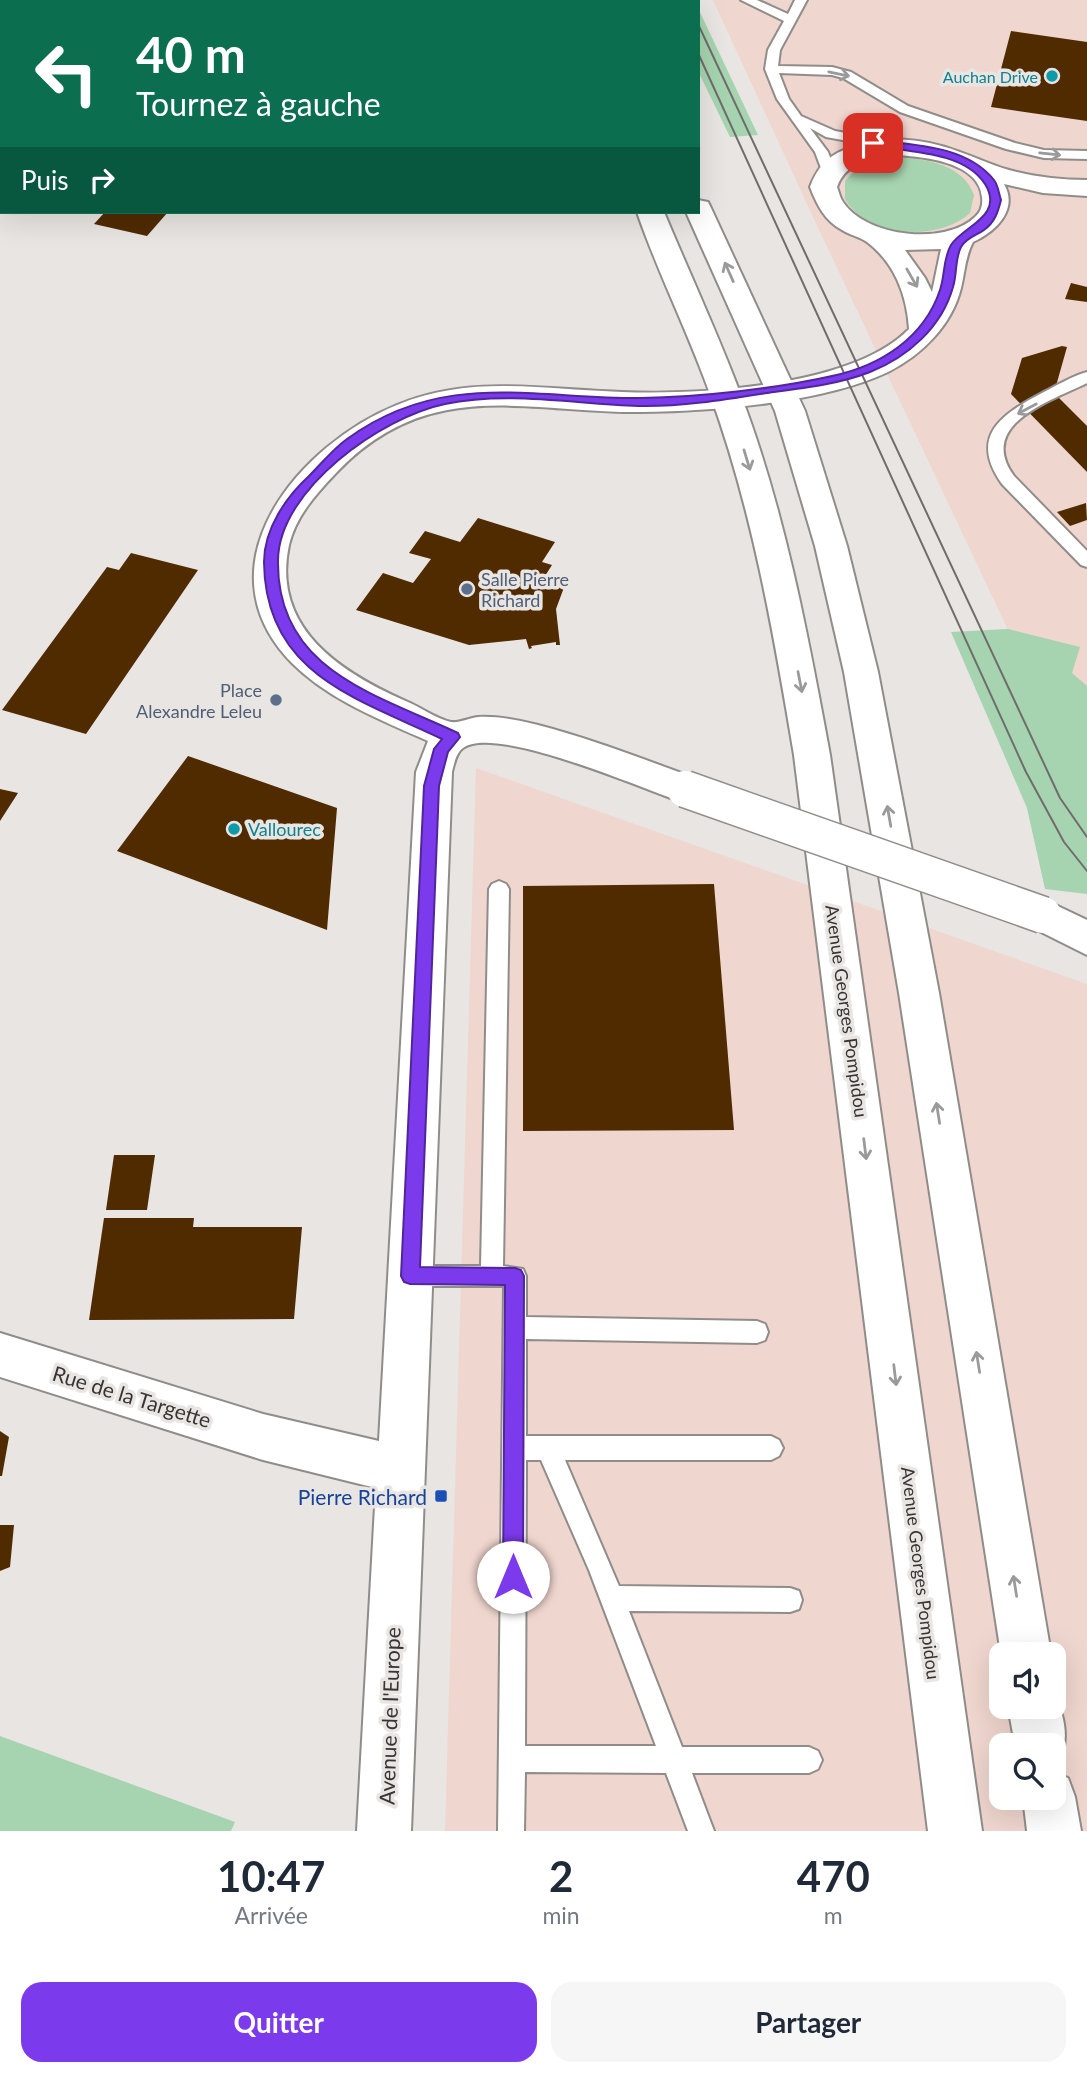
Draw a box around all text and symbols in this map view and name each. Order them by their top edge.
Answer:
text: 40 m [136,25,246,83]
icon: left [21,28,112,119]
one-way arrow [827,67,850,81]
place label: Auchan Drive [943,67,1038,86]
marker: Auchan Drive [1044,68,1060,84]
text: Tournez à gauche [136,84,381,123]
pin [843,113,903,173]
icon: arrive [854,124,892,162]
one-way arrow [1038,148,1060,161]
icon: right [83,161,121,199]
text: Puis [21,164,69,196]
one-way arrow [721,262,734,284]
one-way arrow [905,268,919,288]
one-way arrow [1017,403,1038,417]
one-way arrow [741,449,754,471]
place label: Salle Pierre Richard [481,568,569,611]
marker: Salle Pierre Richard [459,581,475,597]
one-way arrow [793,670,807,692]
place label: Place Alexandre Leleu [136,679,262,722]
marker: Place Alexandre Leleu [268,692,284,708]
one-way arrow [882,805,895,828]
place label: Vallourec [248,818,321,840]
marker: Vallourec [226,821,242,837]
street label: Avenue Georges Pompidou [821,903,873,1119]
one-way arrow [931,1102,944,1125]
one-way arrow [859,1138,872,1160]
one-way arrow [971,1351,984,1374]
street label: Rue de la Targette [50,1360,214,1432]
one-way arrow [889,1363,902,1386]
street label: Avenue Georges Pompidou [897,1465,945,1681]
place label: Pierre Richard [298,1484,427,1509]
marker: Pierre Richard [433,1488,449,1504]
position arrow [476,1540,550,1614]
one-way arrow [1008,1575,1021,1598]
street label: Avenue de l'Europe [373,1627,405,1805]
map controls [989,1642,1066,1810]
button: sound [989,1642,1066,1719]
button: search [989,1733,1066,1810]
text: 10:47 [217,1851,325,1901]
text: 2 [549,1851,573,1901]
text: 470 [797,1851,870,1901]
text: Arrivée [234,1901,308,1929]
text: min [542,1901,580,1929]
text: m [824,1901,843,1929]
button: Quitter [21,1982,537,2062]
button: Partager [551,1982,1066,2062]

